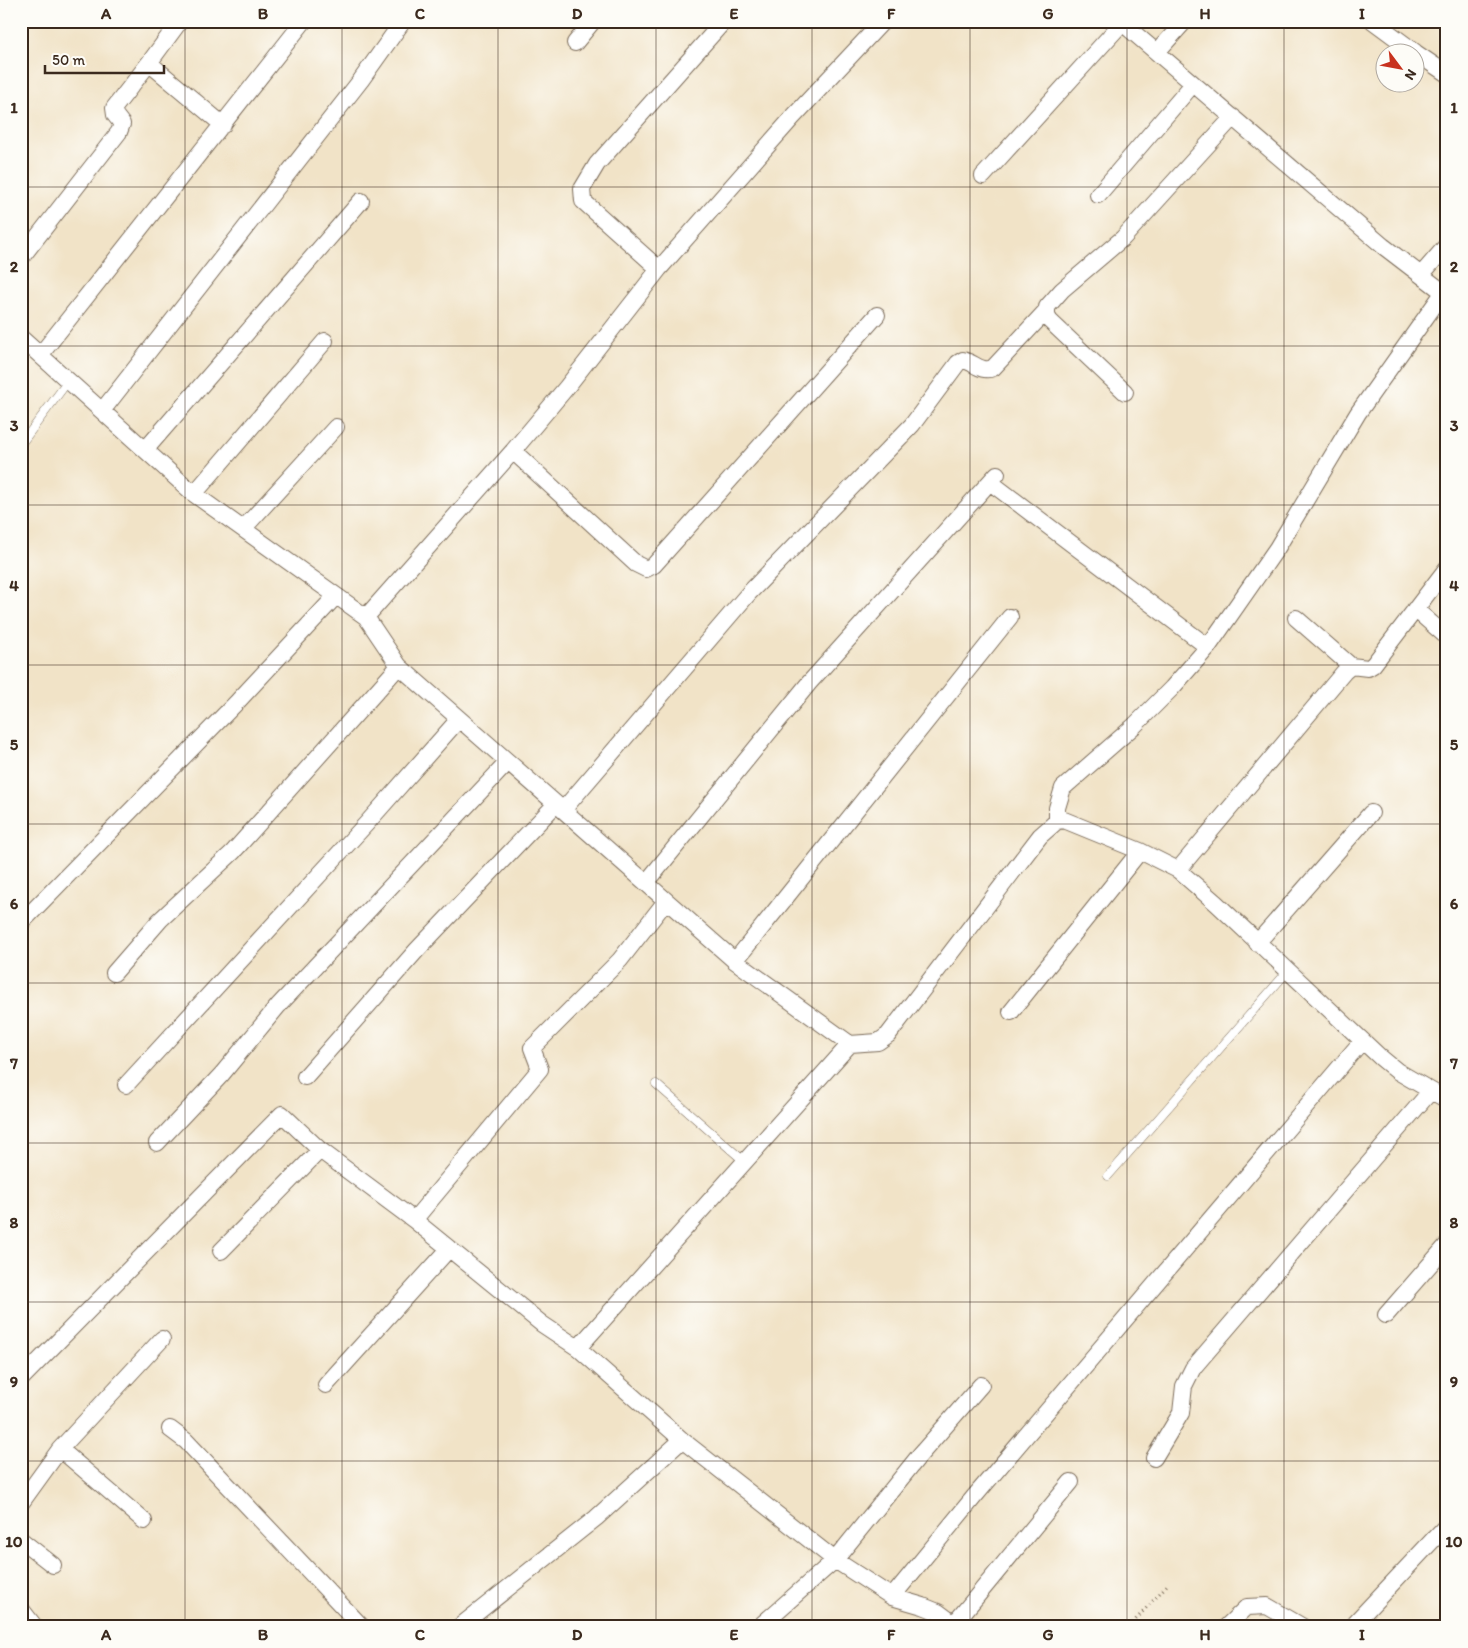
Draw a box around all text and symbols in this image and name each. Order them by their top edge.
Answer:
text: A [100,4,112,23]
text: B [258,4,269,23]
text: C [415,4,426,23]
text: D [572,4,583,23]
text: E [730,4,739,23]
text: F [887,4,896,23]
text: G [1042,4,1054,23]
text: H [1199,4,1211,23]
text: I [1359,4,1365,23]
scale bar [45,42,164,74]
north arrow [1376,42,1426,92]
text: 50 m [52,51,85,69]
text: N [1401,66,1420,83]
text: 1 [10,98,18,117]
text: 1 [1450,98,1458,117]
text: 2 [10,257,19,276]
text: 2 [1450,257,1459,276]
text: 3 [10,416,19,435]
text: 3 [1450,416,1459,435]
text: 4 [9,576,19,595]
text: 4 [1449,576,1459,595]
text: 5 [10,735,19,754]
text: 5 [1450,735,1459,754]
text: 6 [10,894,19,913]
text: 6 [1450,894,1459,913]
text: 7 [9,1054,18,1073]
text: 7 [1449,1054,1458,1073]
text: 8 [10,1213,19,1232]
text: 8 [1450,1213,1459,1232]
text: 9 [10,1372,18,1391]
text: 9 [1450,1372,1458,1391]
text: 10 [5,1532,23,1551]
text: 10 [1445,1532,1463,1551]
text: A [100,1625,112,1644]
text: B [258,1625,269,1644]
text: C [415,1625,426,1644]
text: D [572,1625,583,1644]
text: E [730,1625,739,1644]
text: F [887,1625,896,1644]
text: G [1042,1625,1054,1644]
text: H [1199,1625,1211,1644]
text: I [1359,1625,1365,1644]

